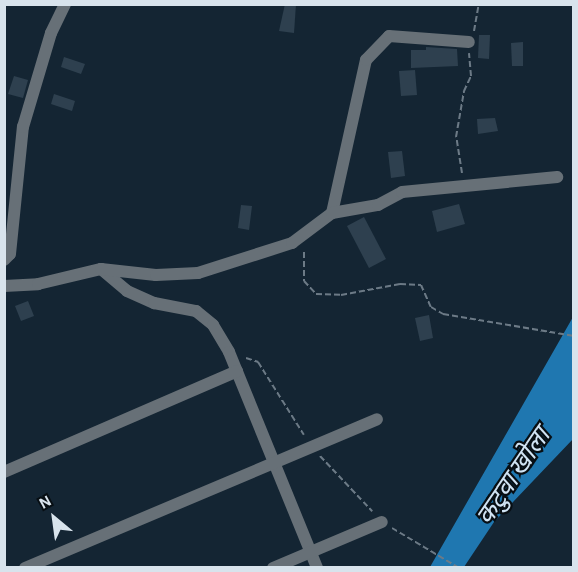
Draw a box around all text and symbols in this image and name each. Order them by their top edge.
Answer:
water label: कटुवा खोला [470,422,558,532]
north arrow [24,488,84,548]
text: N [37,493,54,512]

